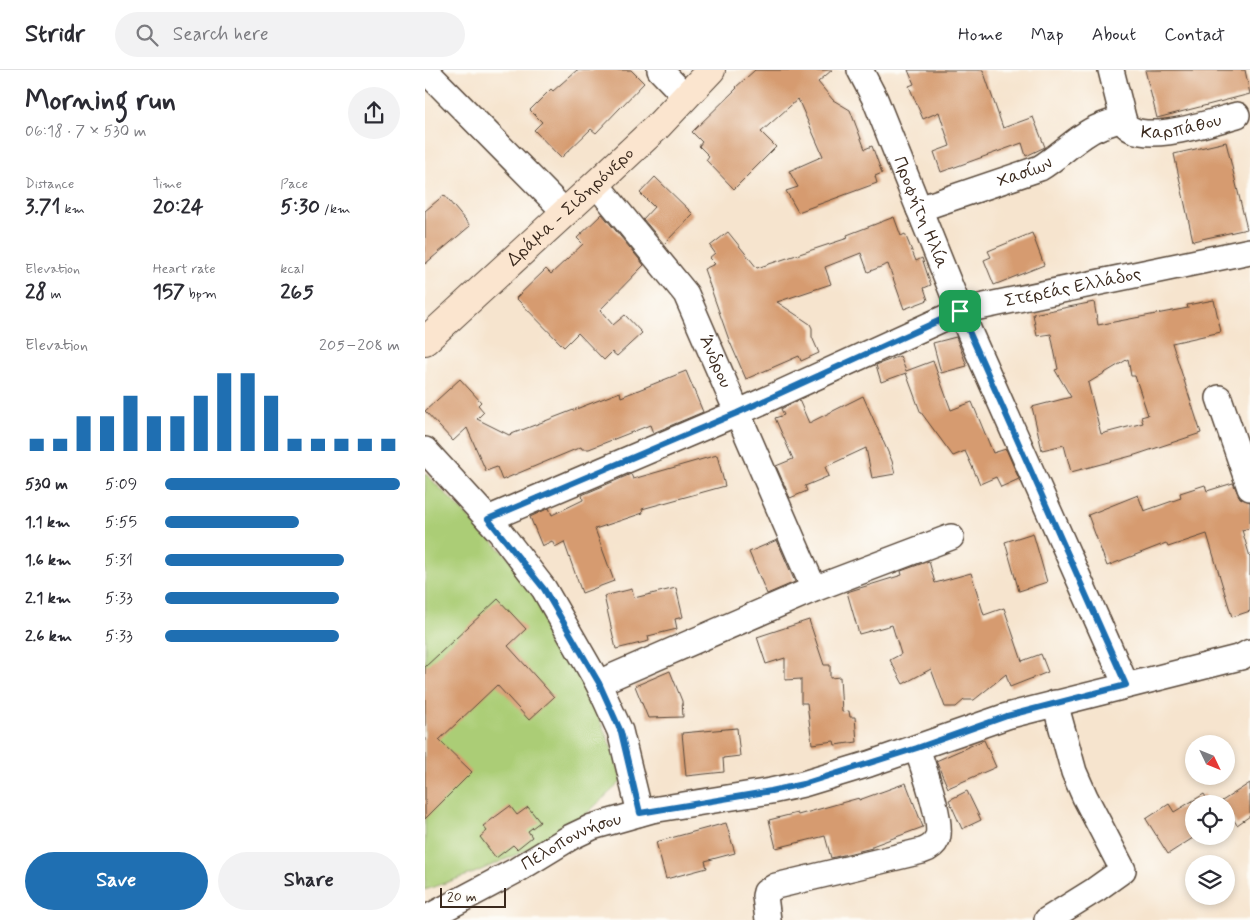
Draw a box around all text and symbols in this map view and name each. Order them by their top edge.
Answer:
search box [115,12,465,57]
text: Stridr [25,19,85,50]
icon: search [133,21,161,49]
text: Search here [173,22,269,47]
text: Home [958,23,1003,47]
text: Map [1031,23,1064,47]
text: About [1092,23,1136,47]
text: Contact [1164,23,1225,47]
text: Morning run [25,83,176,120]
button: share [348,87,400,139]
street label: Καρπάθου [1140,108,1225,145]
text: 06:18 · 7 × 530 m [25,121,146,142]
street label: Δράμα - Σιδηρόνερο [502,142,640,272]
street label: Χασίων [994,151,1058,194]
street label: Προφήτη Ηλία [887,153,954,272]
text: Distance [25,175,74,193]
text: Time [153,175,182,193]
text: Pace [280,175,308,193]
text: 3.71 [25,193,61,221]
text: 20:24 [153,193,204,221]
text: 5:30 [280,193,320,221]
text: km [61,200,85,218]
text: /km [320,200,350,218]
text: Elevation [25,260,80,278]
text: Heart rate [153,260,216,278]
text: kcal [280,260,304,278]
street label: Στερεάς Ελλάδος [1002,262,1143,313]
text: 28 [25,278,47,306]
text: 157 [153,278,185,306]
text: 265 [280,278,314,306]
text: m [47,285,62,303]
text: bpm [185,285,217,303]
pin [939,290,981,332]
icon: arrive [946,297,974,325]
street label: Άνδρου [693,332,737,392]
text: Elevation [25,335,88,356]
text: 205–208 m [319,335,400,356]
text: 530 m [25,474,68,495]
text: 5:09 [105,474,137,495]
text: 1.1 km [25,512,70,533]
text: 5:55 [105,512,137,533]
text: 1.6 km [25,550,71,571]
text: 5:31 [105,550,133,571]
text: 2.1 km [25,588,71,609]
text: 5:33 [105,588,133,609]
text: 2.6 km [25,626,72,647]
text: 5:33 [105,626,133,647]
north arrow [1185,735,1235,785]
map controls [1185,735,1235,905]
button: locate [1185,795,1235,845]
street label: Πελοποννήσου [517,807,624,877]
button: Save [25,852,208,910]
button: Share [218,852,400,910]
button: layers [1185,855,1235,905]
scale bar [440,885,506,908]
text: 20 m [447,888,477,906]

